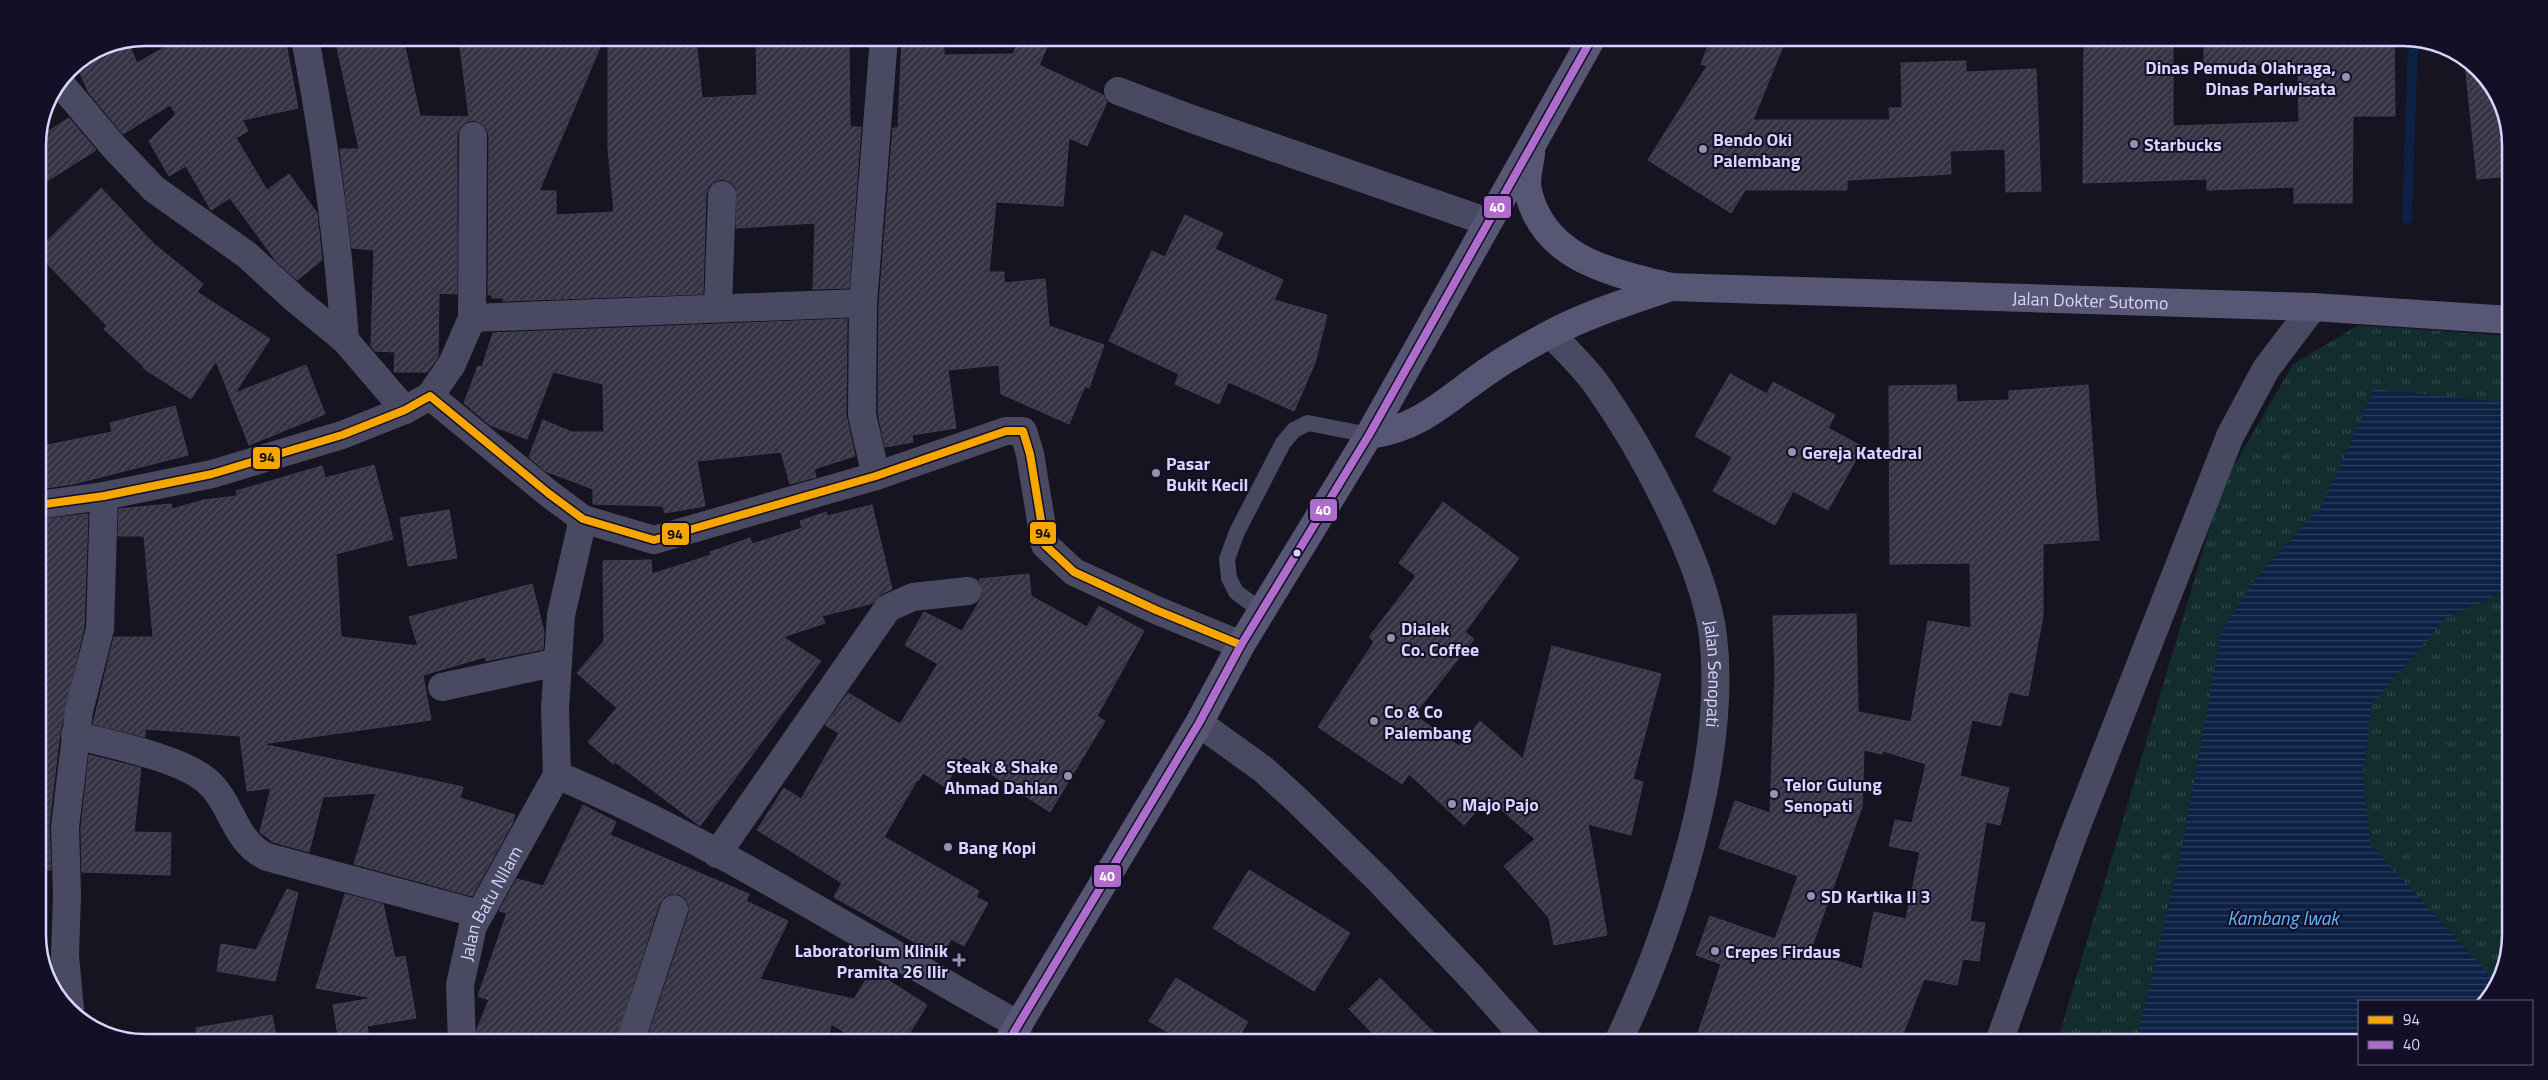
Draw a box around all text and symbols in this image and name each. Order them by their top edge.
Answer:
place label: Dinas Pemuda Olahraga, Dinas Pariwisata [2145,54,2336,102]
marker: Dinas Pemuda Olahraga, Dinas Pariwisata [2340,71,2352,83]
place label: Bendo Oki Palembang [1713,126,1801,174]
place label: Starbucks [2144,131,2222,158]
marker: Starbucks [2128,138,2140,150]
marker: Bendo Oki Palembang [1697,143,1709,155]
line badge: 40 [1483,195,1512,219]
text: 40 [1489,196,1505,217]
street label: Jalan Dokter Sutomo [2012,284,2169,316]
place label: Gereja Katedral [1802,439,1922,466]
line badge: 94 [252,446,281,470]
text: 94 [259,446,275,467]
marker: Gereja Katedral [1786,446,1798,458]
place label: Pasar Bukit Kecil [1166,450,1248,498]
marker: Pasar Bukit Kecil [1150,467,1162,479]
line badge: 40 [1309,498,1338,522]
text: 40 [1315,499,1331,520]
line badge: 94 [1029,521,1057,545]
line badge: 94 [661,522,690,546]
text: 94 [1035,522,1051,543]
text: 94 [667,523,683,544]
unlabelled marker [1292,548,1302,558]
place label: Dialek Co. Coffee [1401,615,1479,663]
street label: Jalan Senopati [1697,617,1729,729]
marker: Dialek Co. Coffee [1385,632,1397,644]
place label: Co & Co Palembang [1384,698,1472,746]
marker: Co & Co Palembang [1368,715,1380,727]
place label: Steak & Shake Ahmad Dahlan [944,753,1058,801]
marker: Steak & Shake Ahmad Dahlan [1062,770,1074,782]
place label: Telor Gulung Senopati [1784,771,1882,819]
marker: Telor Gulung Senopati [1768,788,1780,800]
place label: Majo Pajo [1462,791,1539,818]
marker: Majo Pajo [1446,798,1458,810]
place label: Bang Kopi [958,834,1036,861]
street label: Jalan Batu NIlam [452,840,529,963]
marker: Bang Kopi [942,841,954,853]
line badge: 40 [1093,864,1122,888]
text: 40 [1099,865,1115,886]
place label: SD Kartika II 3 [1821,883,1931,910]
marker: SD Kartika II 3 [1805,890,1817,902]
water label: Kambang Iwak [2227,903,2341,932]
place label: Laboratorium Klinik Pramita 26 Ilir [795,937,949,985]
place label: Crepes Firdaus [1725,938,1841,965]
marker: Crepes Firdaus [1709,945,1721,957]
marker: Laboratorium Klinik Pramita 26 Ilir [952,953,966,967]
legend [2358,1000,2533,1065]
text: 94 [2403,1008,2420,1031]
text: 40 [2403,1033,2420,1056]

